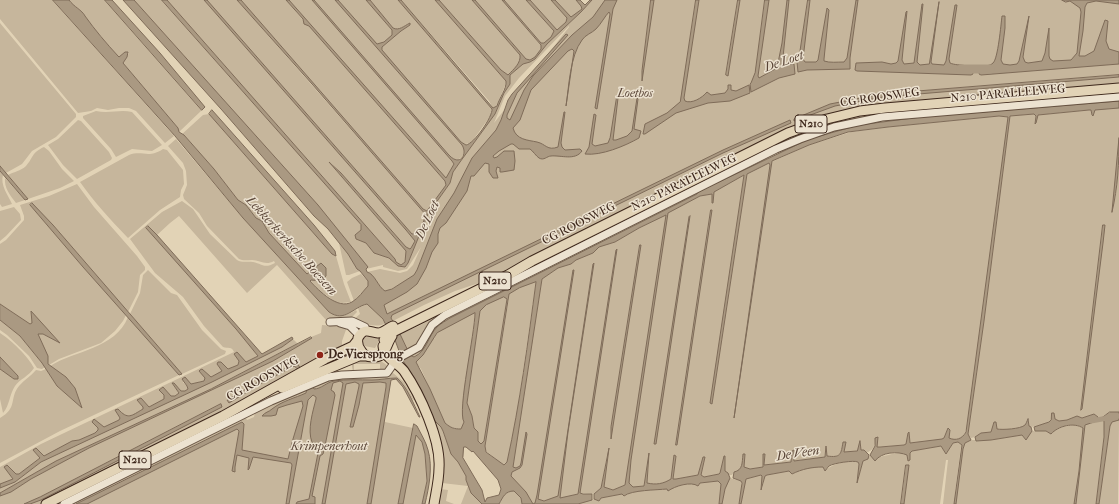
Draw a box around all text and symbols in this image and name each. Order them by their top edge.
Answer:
water label: De Loet [762,48,806,76]
street label: N210 PARALLELWEG [950,82,1066,106]
street label: CG ROOSWEG [839,85,921,111]
park label: Loetbos [617,87,653,101]
road number: N210 [795,115,827,133]
street label: N210 PARALLELWEG [629,151,739,215]
water label: Lekkerkerksche Boezem [242,193,340,299]
water label: De Loet [412,198,444,242]
street label: CG ROOSWEG [540,199,618,249]
road number: N210 [479,272,511,290]
place label: De Viersprong [328,348,403,362]
marker: De Viersprong [315,350,325,360]
street label: CG ROOSWEG [224,353,302,405]
park label: Krimpenerhout [291,440,367,454]
water label: De Veen [775,443,821,465]
road number: N210 [119,451,151,469]

